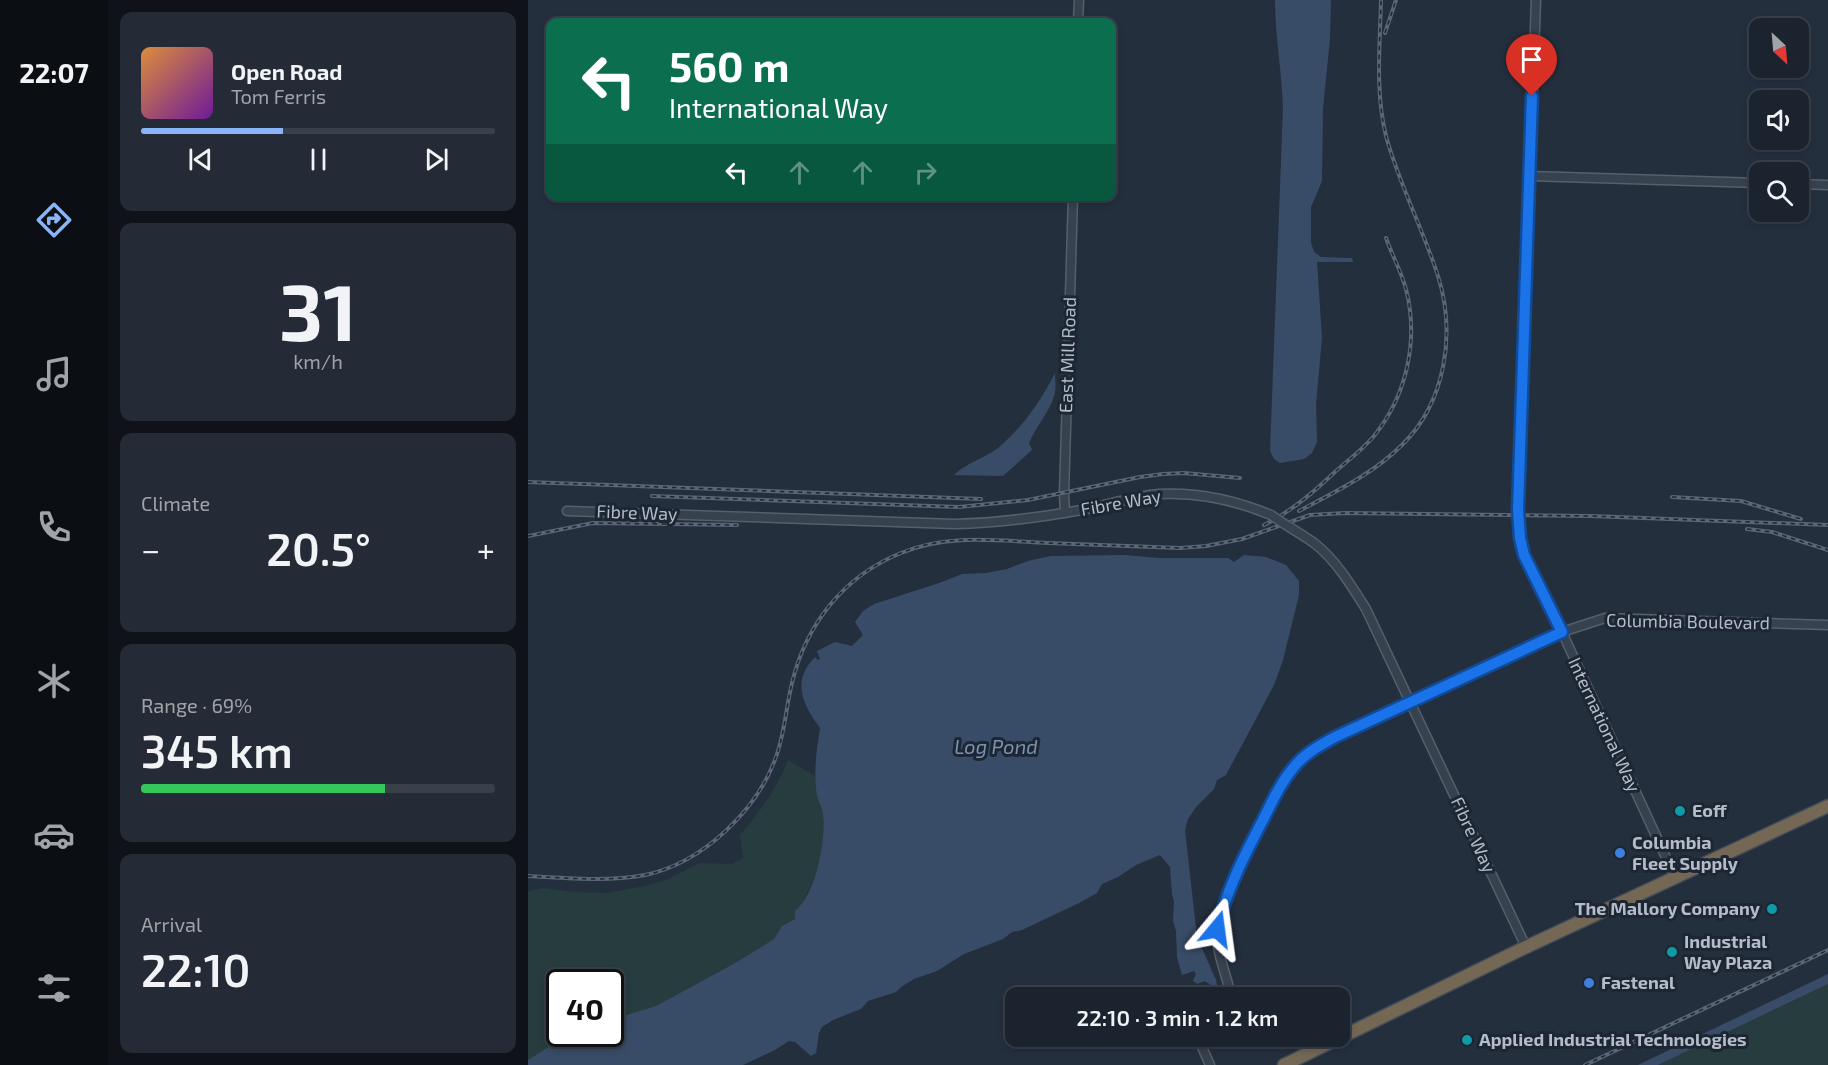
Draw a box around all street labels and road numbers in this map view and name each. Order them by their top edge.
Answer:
street label: East Mill Road [1054,297,1080,413]
street label: Fibre Way [1079,484,1163,520]
street label: Fibre Way [596,500,678,524]
street label: Columbia Boulevard [1606,609,1770,633]
street label: International Way [1564,654,1646,796]
street label: Fibre Way [1447,793,1501,876]

